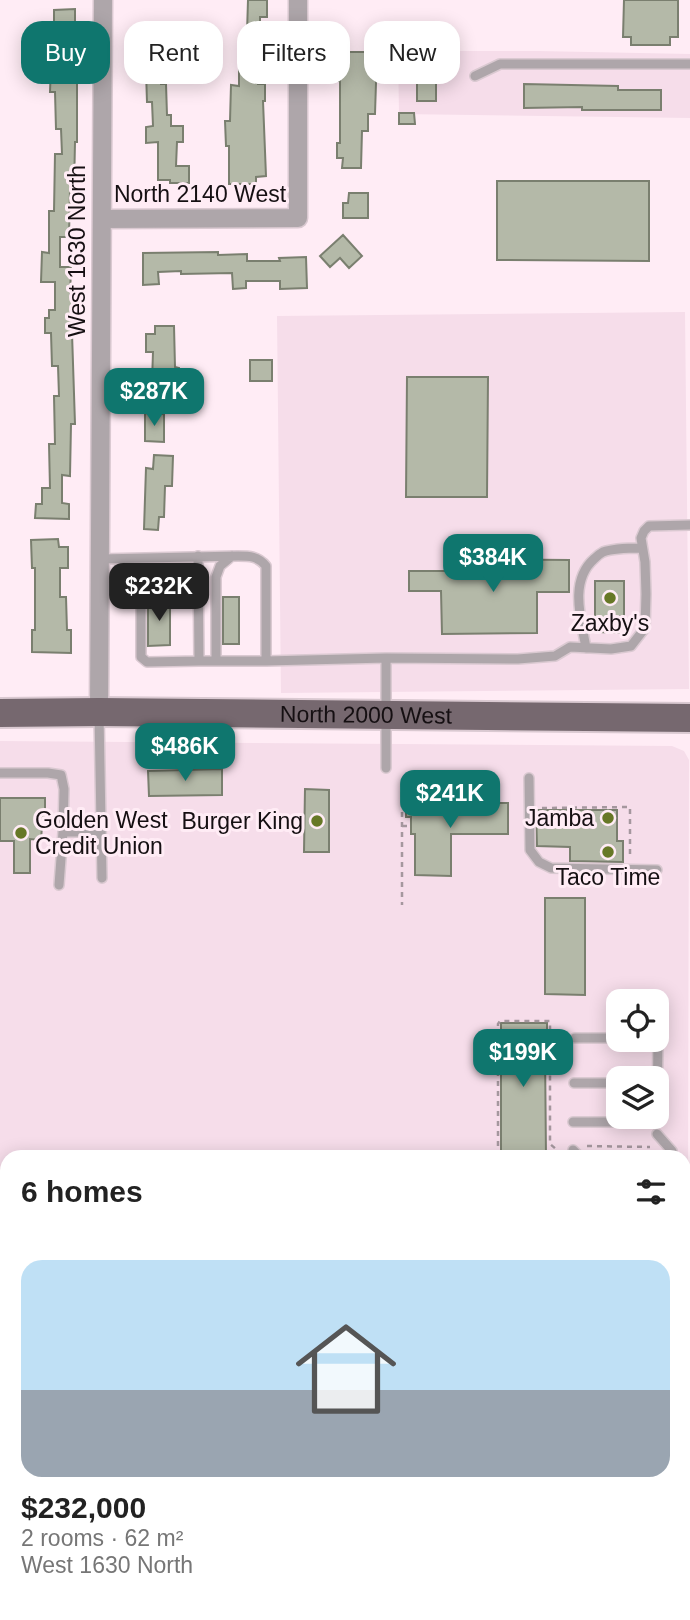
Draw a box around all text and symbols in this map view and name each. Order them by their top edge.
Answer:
chip: Buy [21,21,110,84]
chip: Rent [124,21,223,84]
chip: Filters [237,21,350,84]
chip: New [364,21,460,84]
street label: West 1630 North [64,165,90,337]
street label: North 2140 West [114,181,287,207]
pin: $287K [105,368,203,428]
text: $287K [120,378,188,404]
pin: $384K [444,534,542,594]
text: $384K [459,544,527,570]
pin: $232K [110,564,208,623]
text: $232K [125,573,193,599]
marker: Zaxby's [602,590,618,606]
place label: Zaxby's [571,610,649,636]
street label: North 2000 West [280,701,453,729]
pin: $486K [136,724,234,783]
text: $486K [151,733,219,759]
pin: $241K [401,770,499,830]
text: $241K [416,780,484,806]
place label: Jamba [525,805,594,831]
place label: Golden West Credit Union [35,807,168,859]
place label: Burger King [182,808,303,834]
marker: Jamba [600,810,616,826]
marker: Burger King [309,813,325,829]
marker: Golden West Credit Union [13,825,29,841]
marker: Taco Time [600,844,616,860]
place label: Taco Time [556,864,660,890]
map controls [606,989,669,1129]
button: locate [606,989,669,1052]
pin: $199K [474,1030,572,1089]
text: $199K [489,1039,557,1065]
button: layers [606,1066,669,1129]
icon: filters [632,1173,670,1211]
text: 6 homes [21,1175,143,1208]
icon: home [283,1306,409,1432]
text: $232,000 [21,1491,146,1524]
text: 2 rooms · 62 m² [21,1525,183,1551]
text: West 1630 North [21,1552,193,1578]

